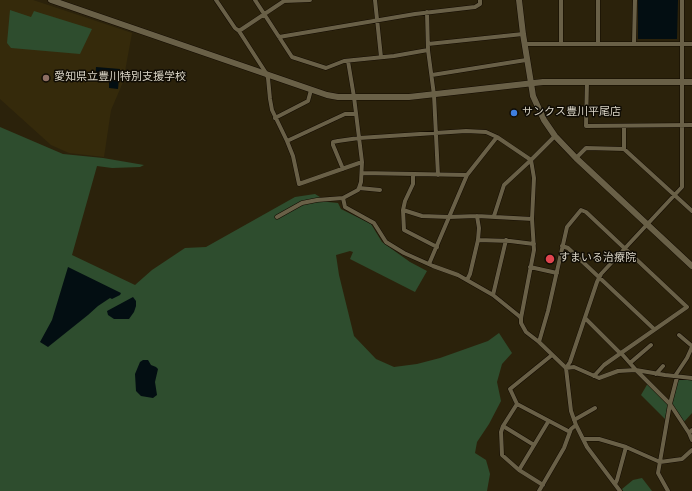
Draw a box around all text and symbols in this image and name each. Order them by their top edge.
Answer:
place label: 愛知県立豊川特別支援学校 [54,71,186,85]
marker: 愛知県立豊川特別支援学校 [41,73,51,83]
place label: サンクス豊川平尾店 [522,106,621,120]
marker: サンクス豊川平尾店 [509,108,519,118]
place label: すまいる治療院 [559,252,636,266]
marker: すまいる治療院 [544,253,556,265]

